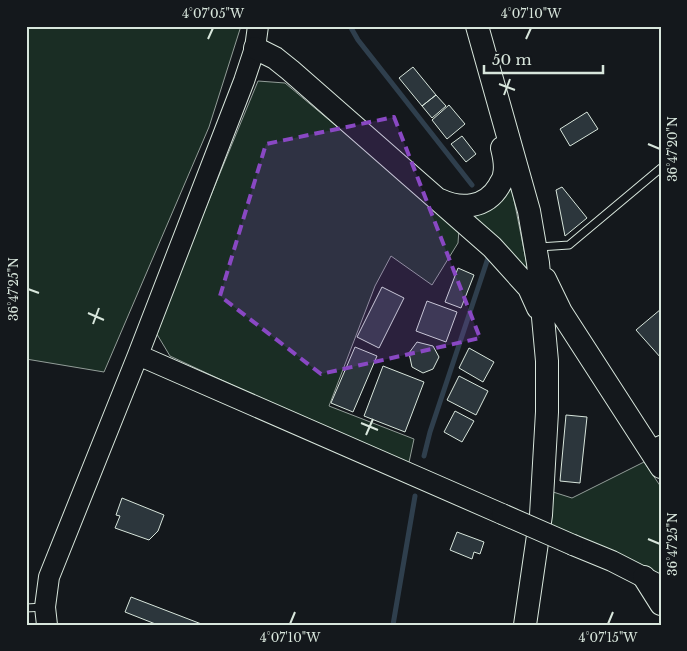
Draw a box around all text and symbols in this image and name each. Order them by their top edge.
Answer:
text: 4°07'05"W [182,6,245,21]
text: 4°07'10"W [501,6,562,21]
scale bar [484,42,603,74]
text: 50 m [492,50,532,69]
text: 36°47'20"N [665,116,680,182]
text: 36°47'25"N [6,257,21,321]
text: 36°47'25"N [665,512,680,576]
text: 4°07'10"W [260,630,321,645]
text: 4°07'15"W [579,630,638,645]

